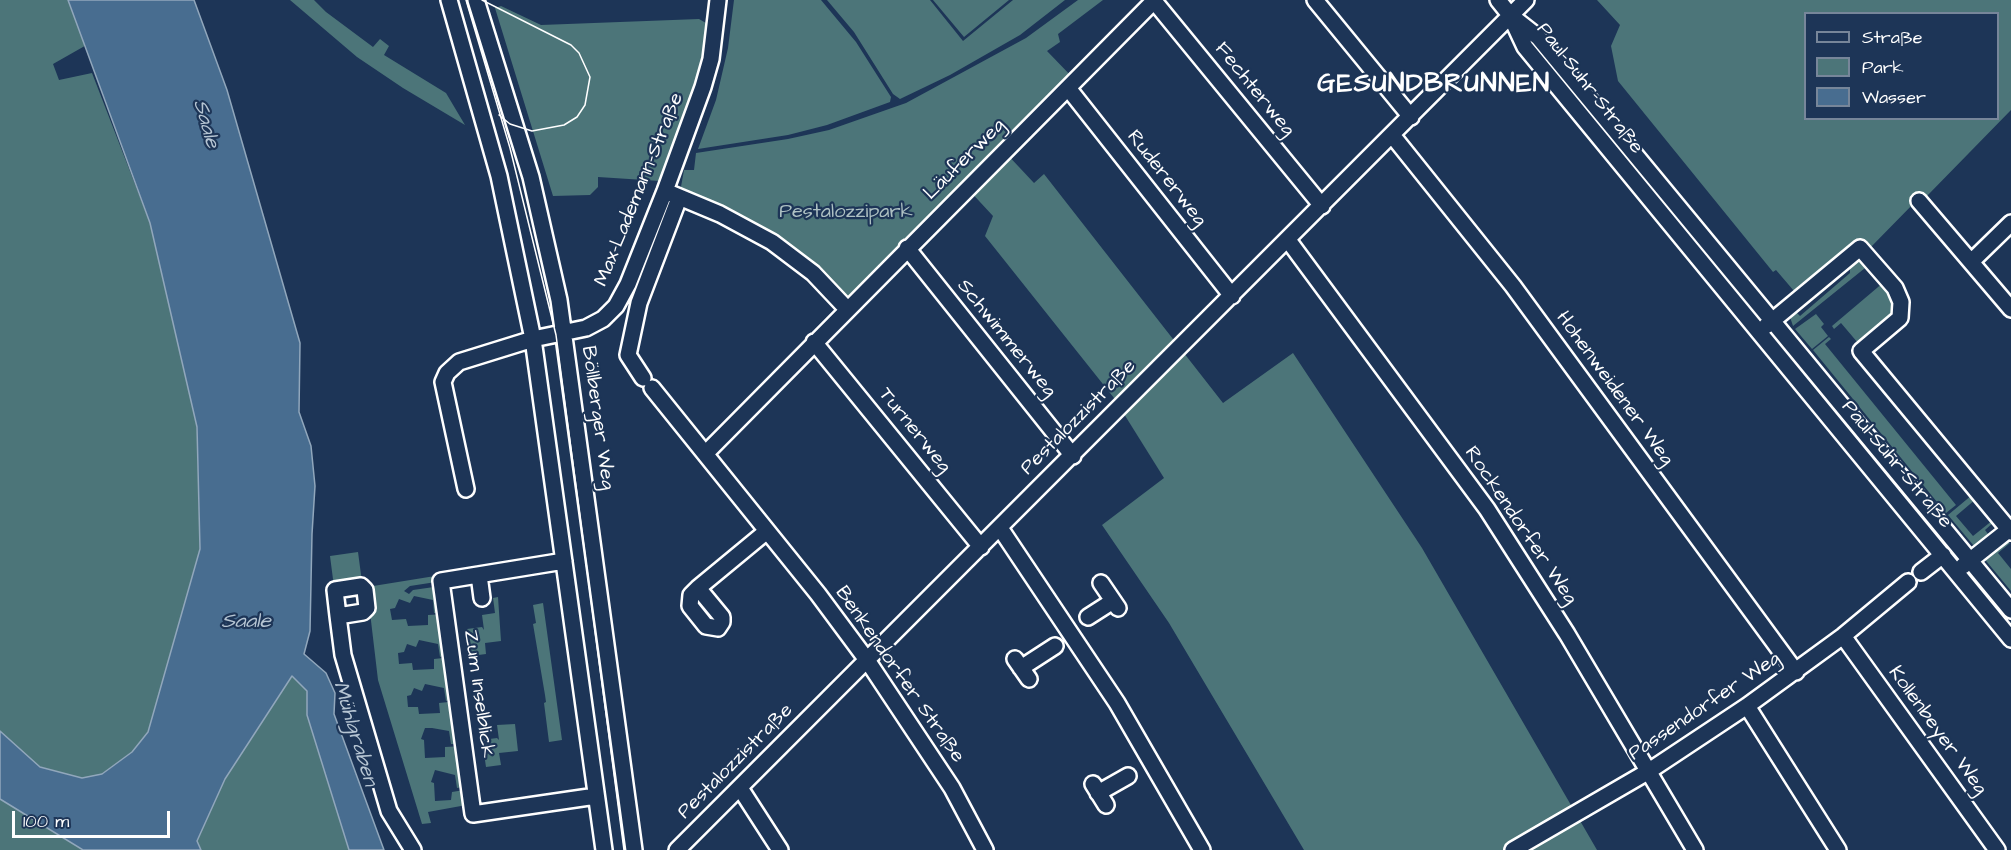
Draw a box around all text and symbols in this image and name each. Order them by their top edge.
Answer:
legend [1804,12,1999,120]
street label: Paul-Suhr-Straße [1530,19,1648,159]
text: Straße [1862,25,1922,50]
street label: Fechterweg [1209,38,1299,142]
text: Park [1862,55,1904,80]
district label: GESUNDBRUNNEN [1317,70,1551,102]
text: Wasser [1862,85,1926,110]
street label: Max-Lademann-Straße [590,90,690,290]
water label: Saale [186,97,224,151]
street label: Läuferweg [919,114,1011,206]
street label: Rudererweg [1121,126,1211,232]
park label: Pestalozzipark [779,201,913,225]
street label: Schwimmerweg [951,275,1061,403]
street label: Hohenweidener Weg [1550,307,1678,471]
street label: Böllberger Weg [575,345,619,491]
street label: Pestalozzistraße [1016,355,1142,481]
street label: Turnerweg [872,383,956,479]
street label: Paul-Suhr-Straße [1835,396,1957,534]
street label: Rockendorfer Weg [1458,442,1582,610]
street label: Benkendorfer Straße [829,582,969,768]
water label: Saale [221,610,271,636]
street label: Zum Inselblick [457,629,499,759]
street label: Passendorfer Weg [1624,647,1786,767]
street label: Kollenbeyer Weg [1882,662,1992,800]
water label: Mühlgraben [326,678,382,790]
street label: Pestalozzistraße [673,699,799,825]
scale bar [15,799,172,837]
text: 100 m [23,809,69,834]

